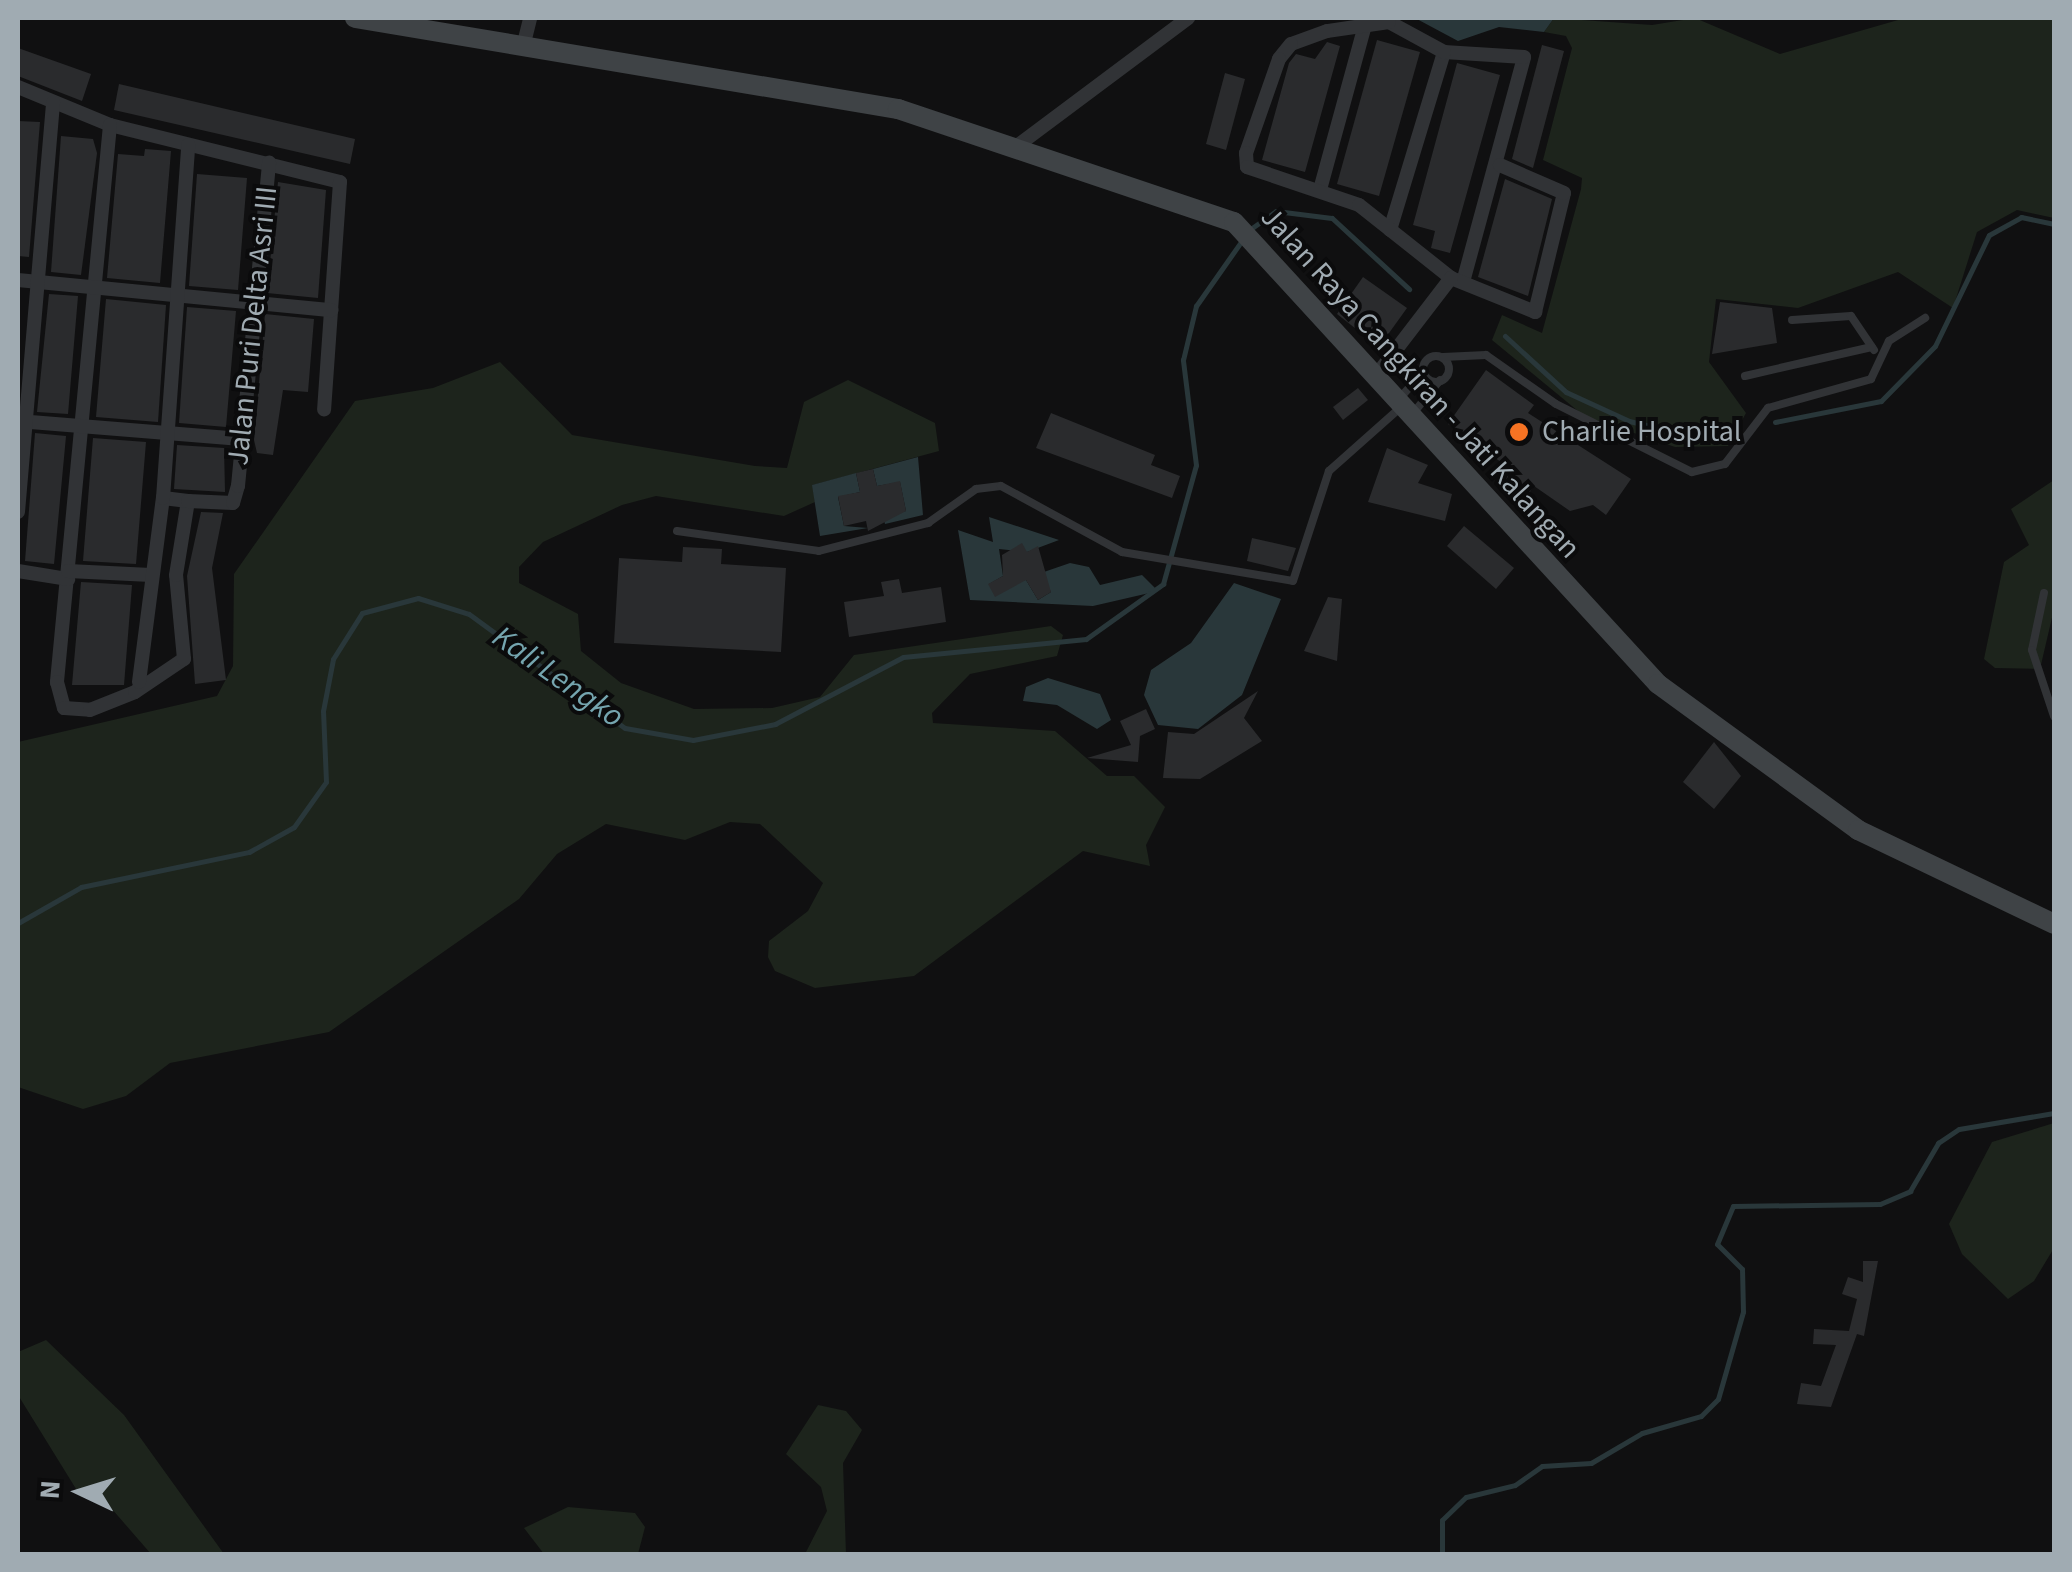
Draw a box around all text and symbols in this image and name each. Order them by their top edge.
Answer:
street label: Jalan Puri Delta Asri III [220,185,286,467]
street label: Jalan Raya Cangkiran - Jati Kalangan [1253,200,1587,566]
place label: Charlie Hospital [1542,414,1742,450]
marker: Charlie Hospital [1506,419,1532,445]
water label: Kali Lengko [485,618,631,736]
north arrow [30,1442,130,1542]
text: N [29,1479,71,1501]

